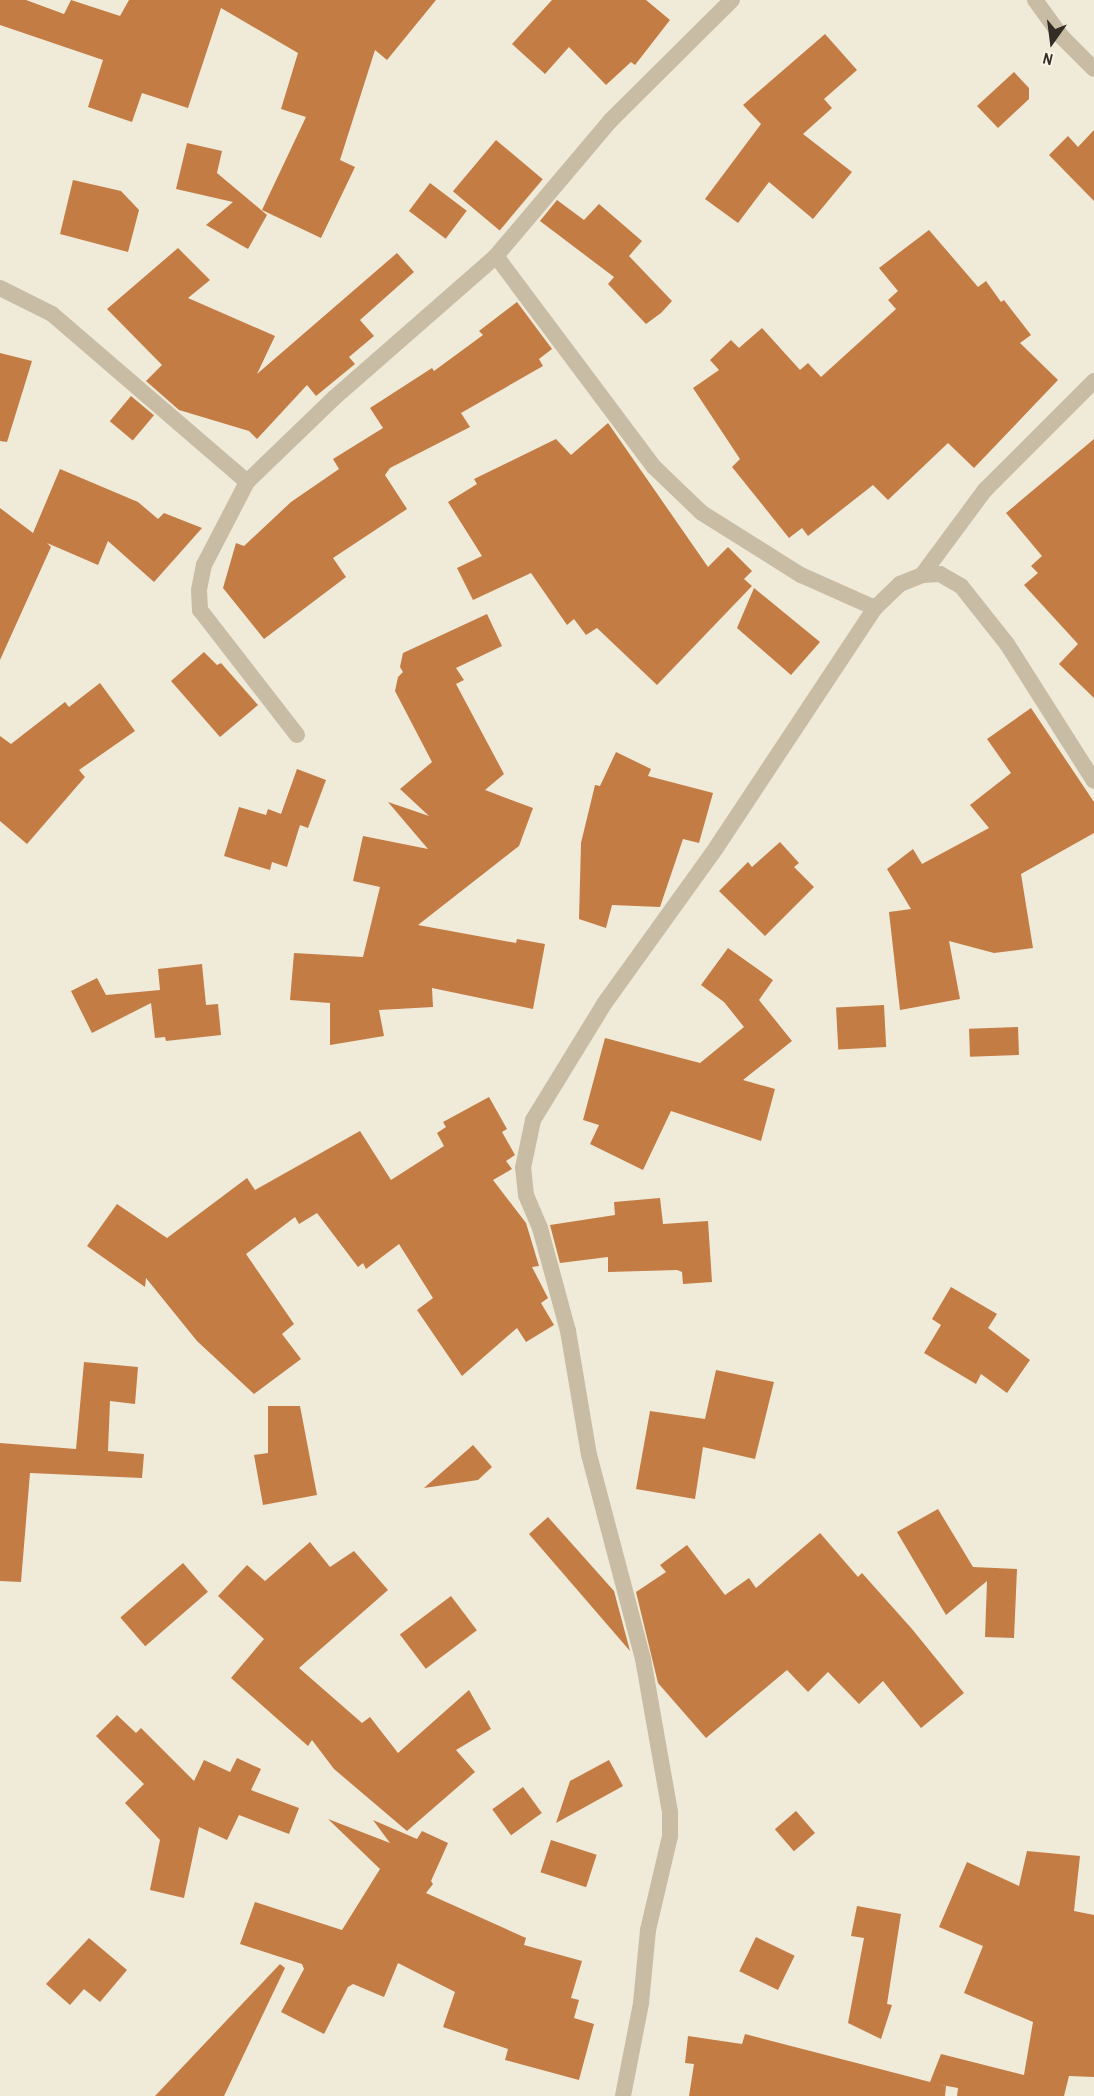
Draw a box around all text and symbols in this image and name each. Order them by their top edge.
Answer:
north arrow [1022,12,1082,72]
text: N [1040,48,1055,71]

